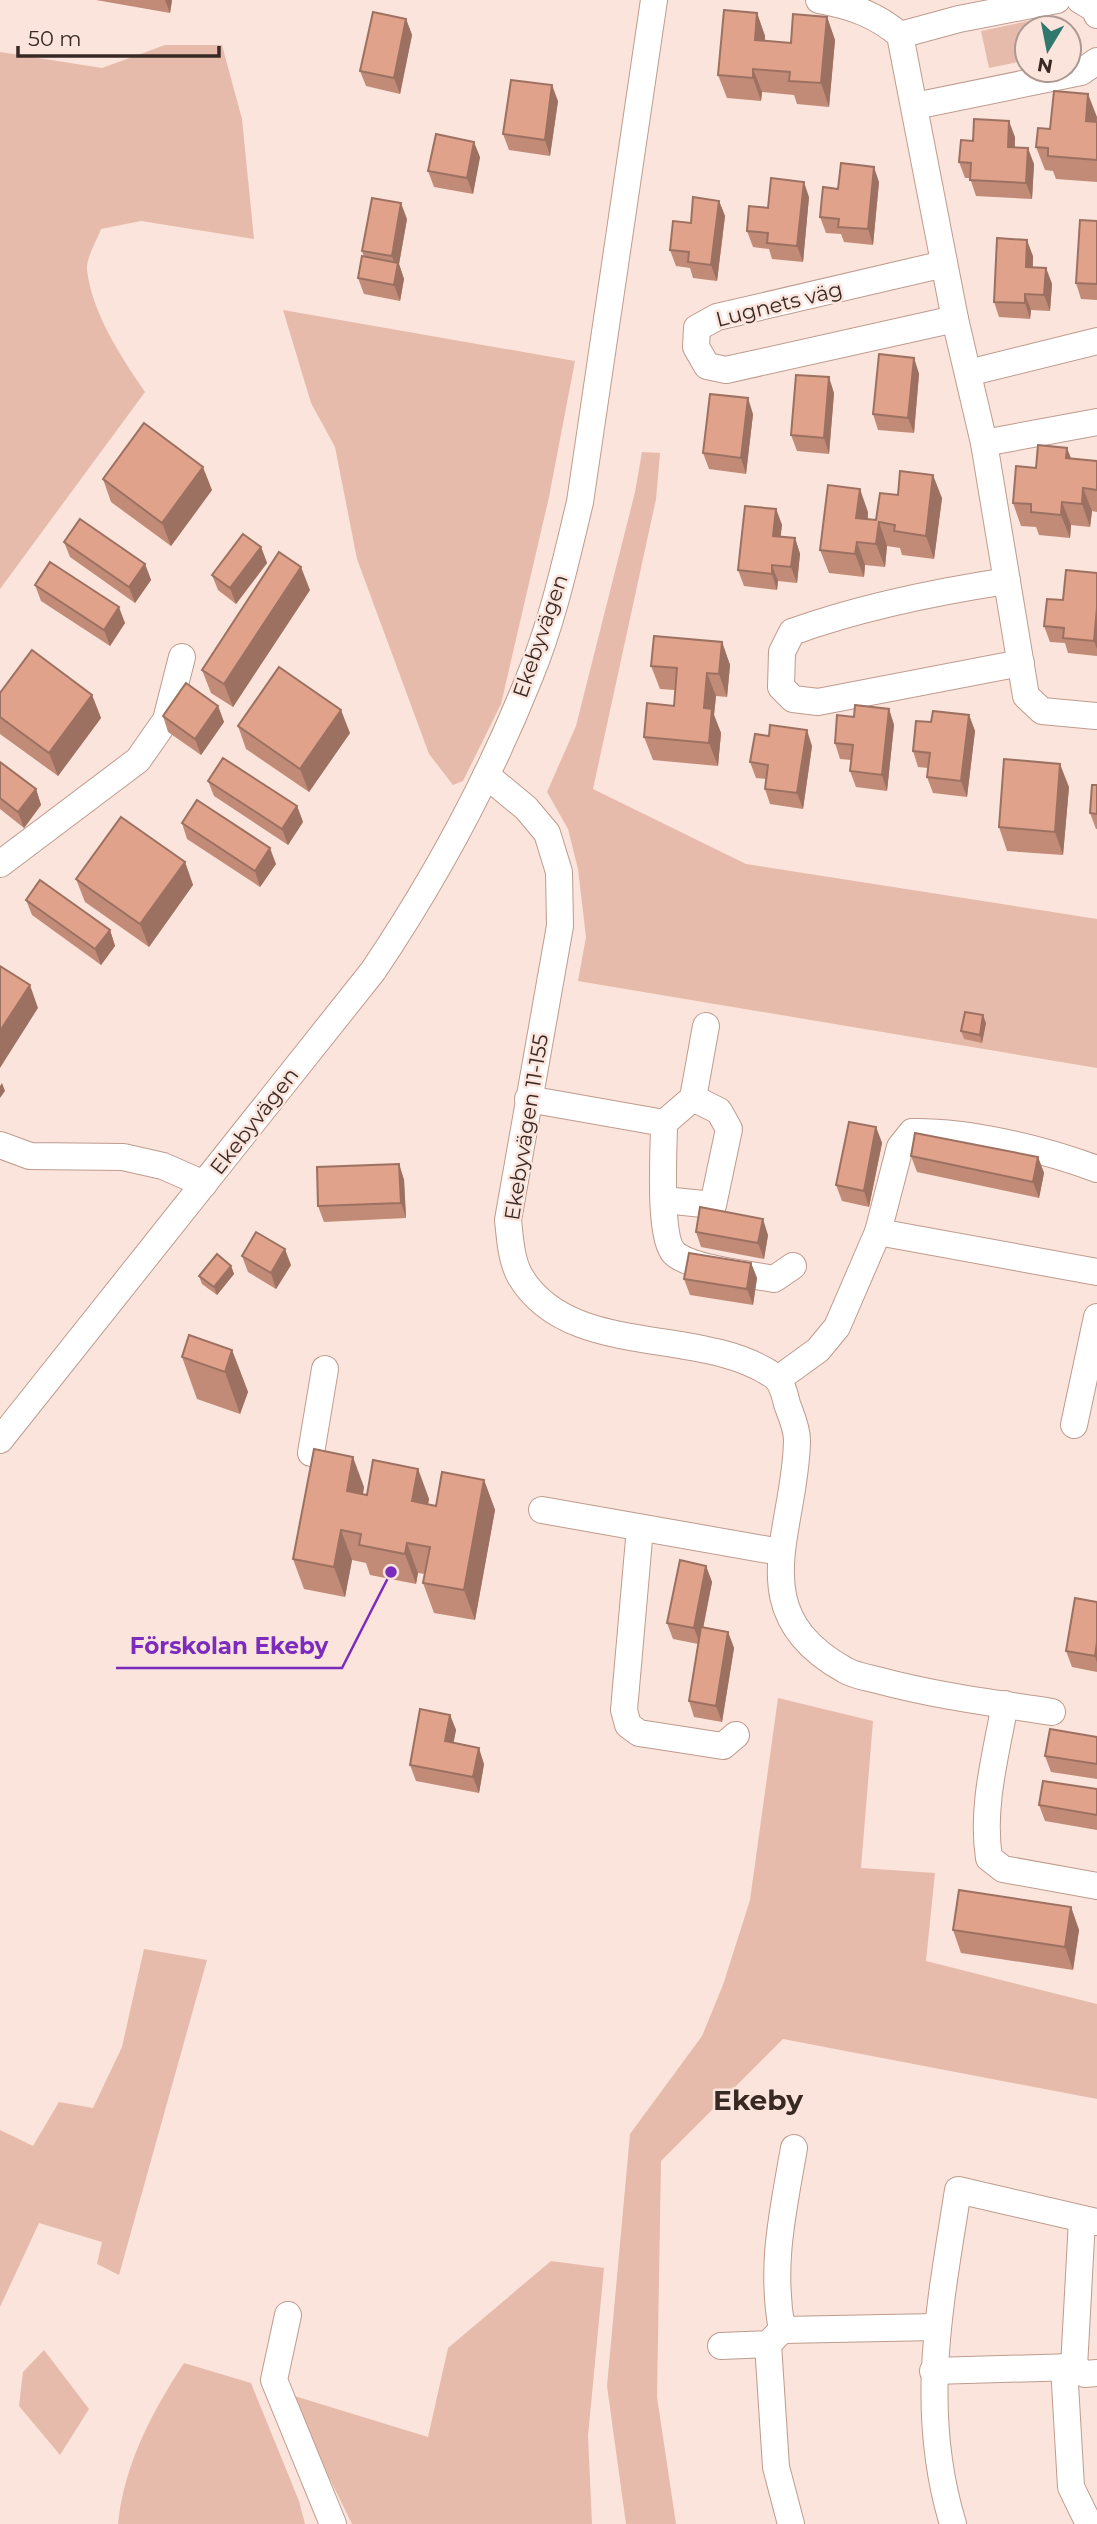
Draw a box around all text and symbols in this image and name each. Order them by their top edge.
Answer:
scale bar [18,14,219,58]
north arrow [1013,14,1083,84]
text: 50 m [28,26,82,51]
text: N [1036,53,1055,78]
street label: Lugnets väg [713,276,845,332]
street label: Ekebyvägen [507,571,573,701]
street label: Ekebyvägen 11-155 [499,1032,553,1222]
street label: Ekebyvägen [205,1063,303,1179]
callout: Förskolan Ekeby [116,1624,342,1668]
text: Förskolan Ekeby [130,1632,328,1660]
district label: Ekeby [713,2083,803,2117]

